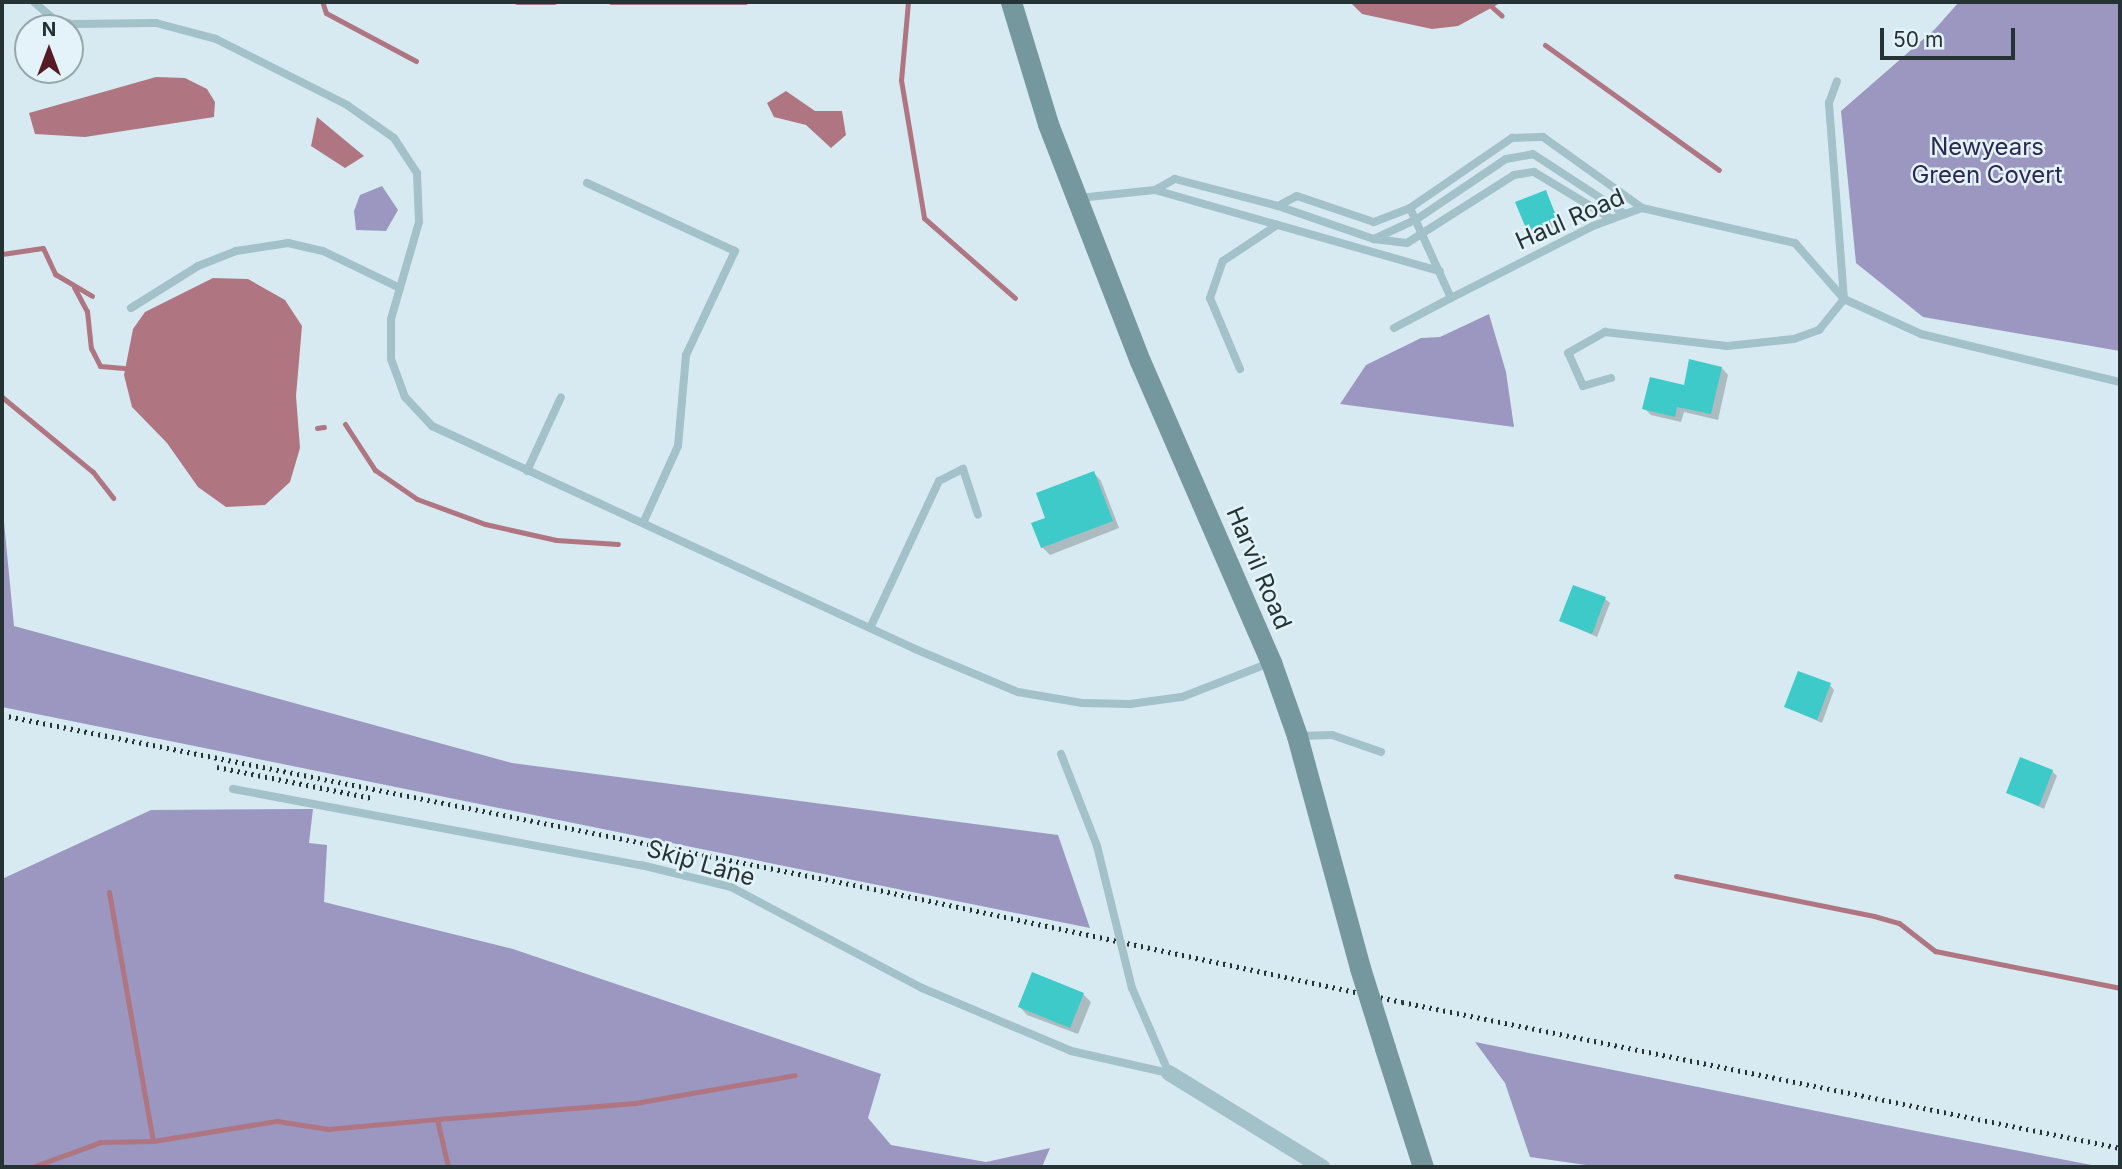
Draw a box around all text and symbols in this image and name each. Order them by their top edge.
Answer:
north arrow [14,14,84,84]
scale bar [1884,14,2019,58]
text: N [42,18,56,41]
text: 50 m [1893,27,1943,52]
park label: Newyears Green Covert [1911,133,2063,189]
street label: Haul Road [1511,182,1629,256]
street label: Harvil Road [1220,502,1298,634]
street label: Skip Lane [644,834,758,892]

